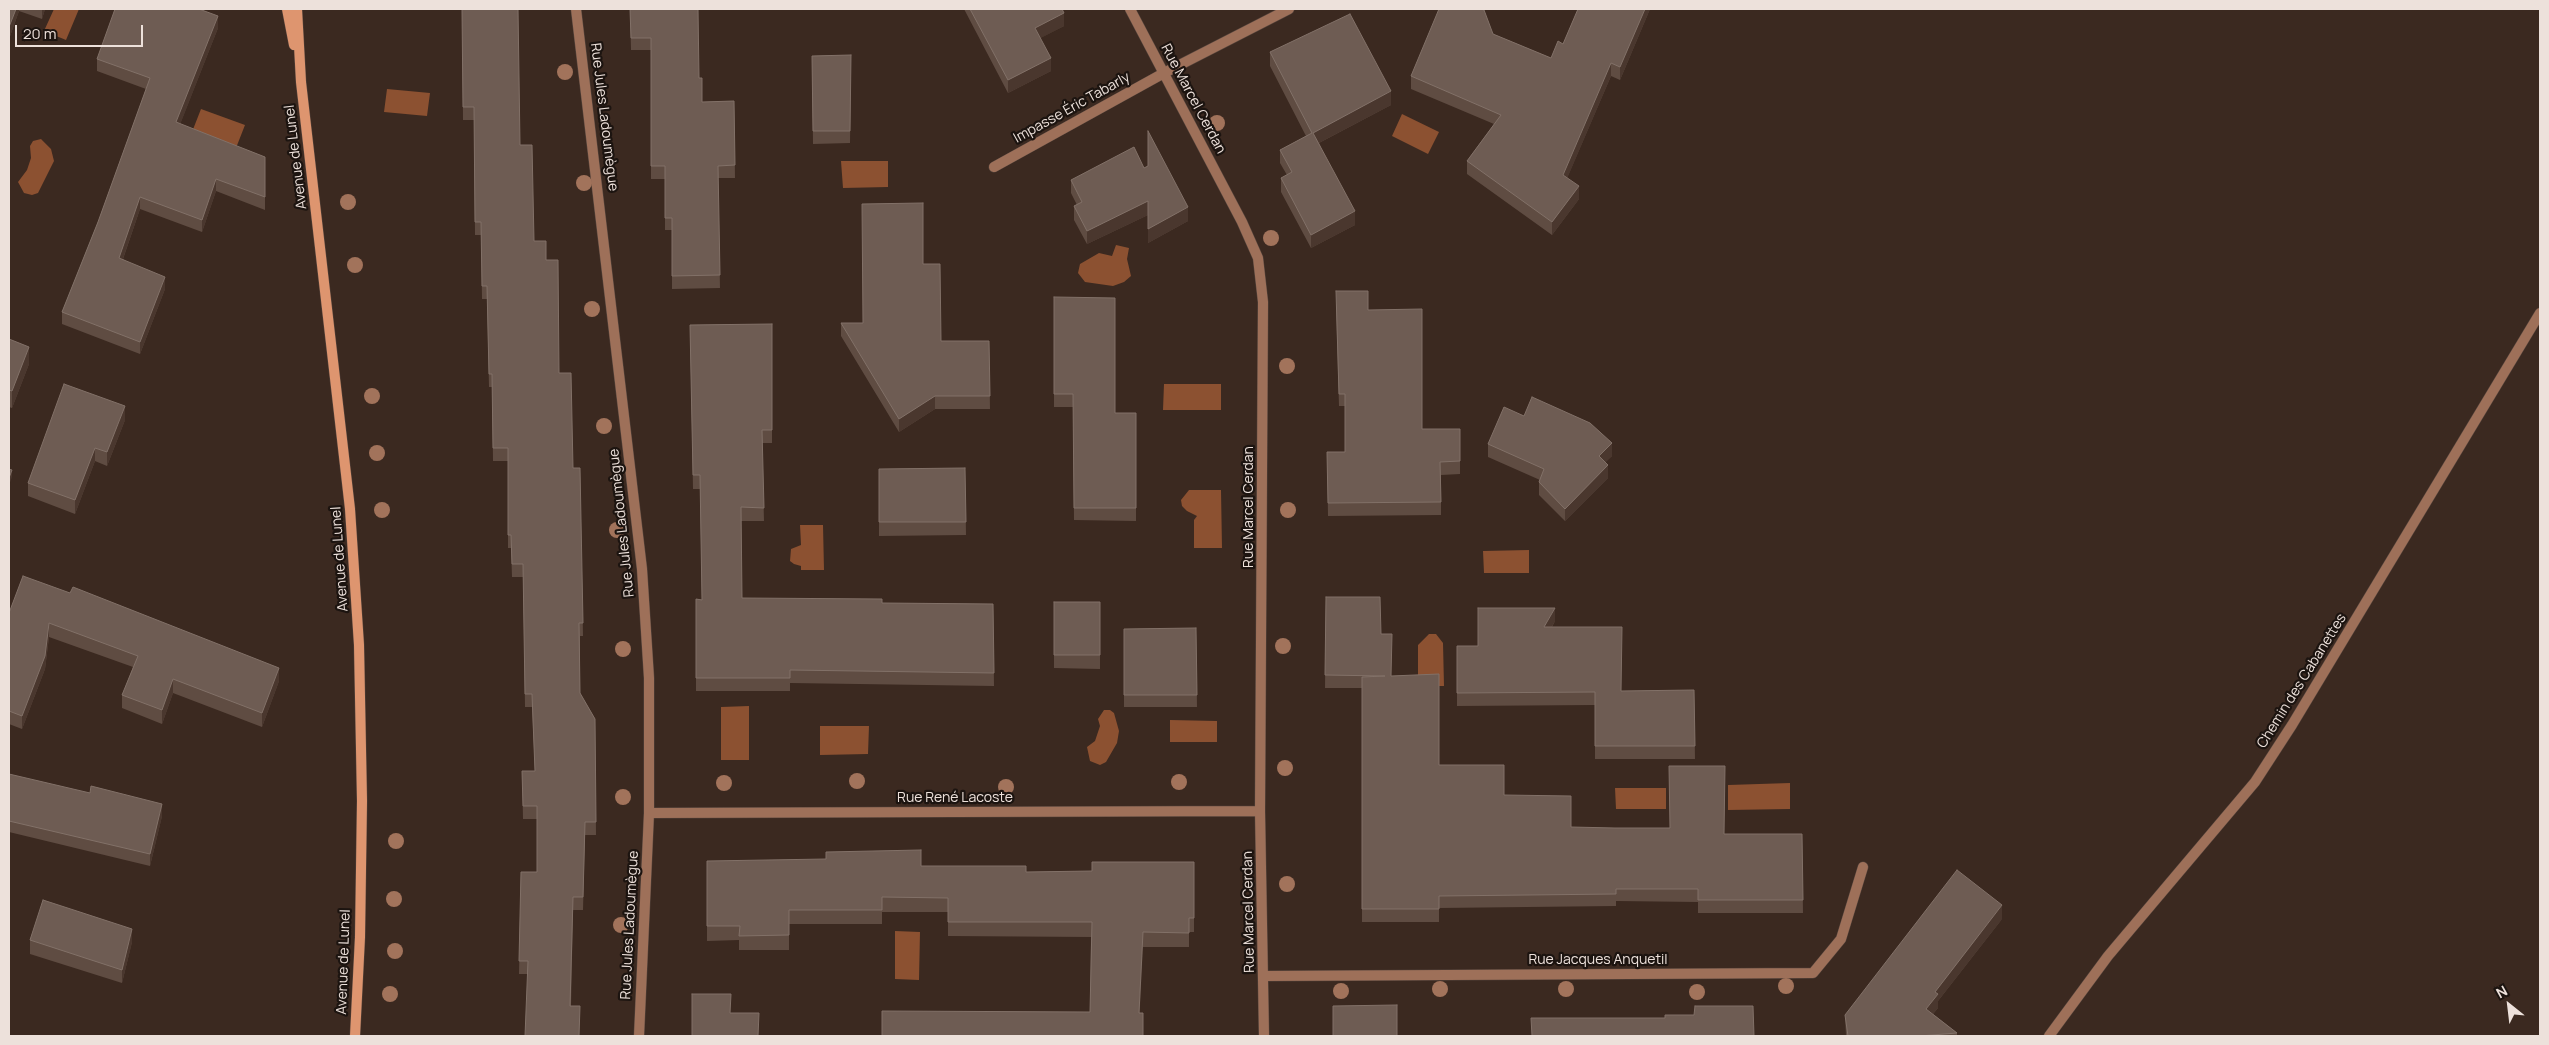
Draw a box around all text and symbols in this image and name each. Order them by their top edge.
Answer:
scale bar [18,15,145,47]
text: 20 m [23,23,56,44]
street label: Rue Marcel Cerdan [1157,41,1229,157]
street label: Rue Jules Ladoumègue [587,42,621,192]
street label: Impasse Éric Tabarly [1011,69,1133,147]
street label: Avenue de Lunel [281,104,311,210]
street label: Rue Marcel Cerdan [1241,446,1257,568]
street label: Rue Jules Ladoumègue [606,448,638,598]
street label: Avenue de Lunel [328,506,352,612]
street label: Chemin des Cabanettes [2254,611,2350,751]
street label: Rue René Lacoste [897,790,1013,806]
street label: Rue Jules Ladoumègue [618,850,642,1000]
street label: Rue Marcel Cerdan [1240,851,1258,973]
street label: Avenue de Lunel [334,909,354,1015]
street label: Rue Jacques Anquetil [1528,952,1668,968]
north arrow [2484,980,2534,1030]
text: N [2492,981,2510,1002]

